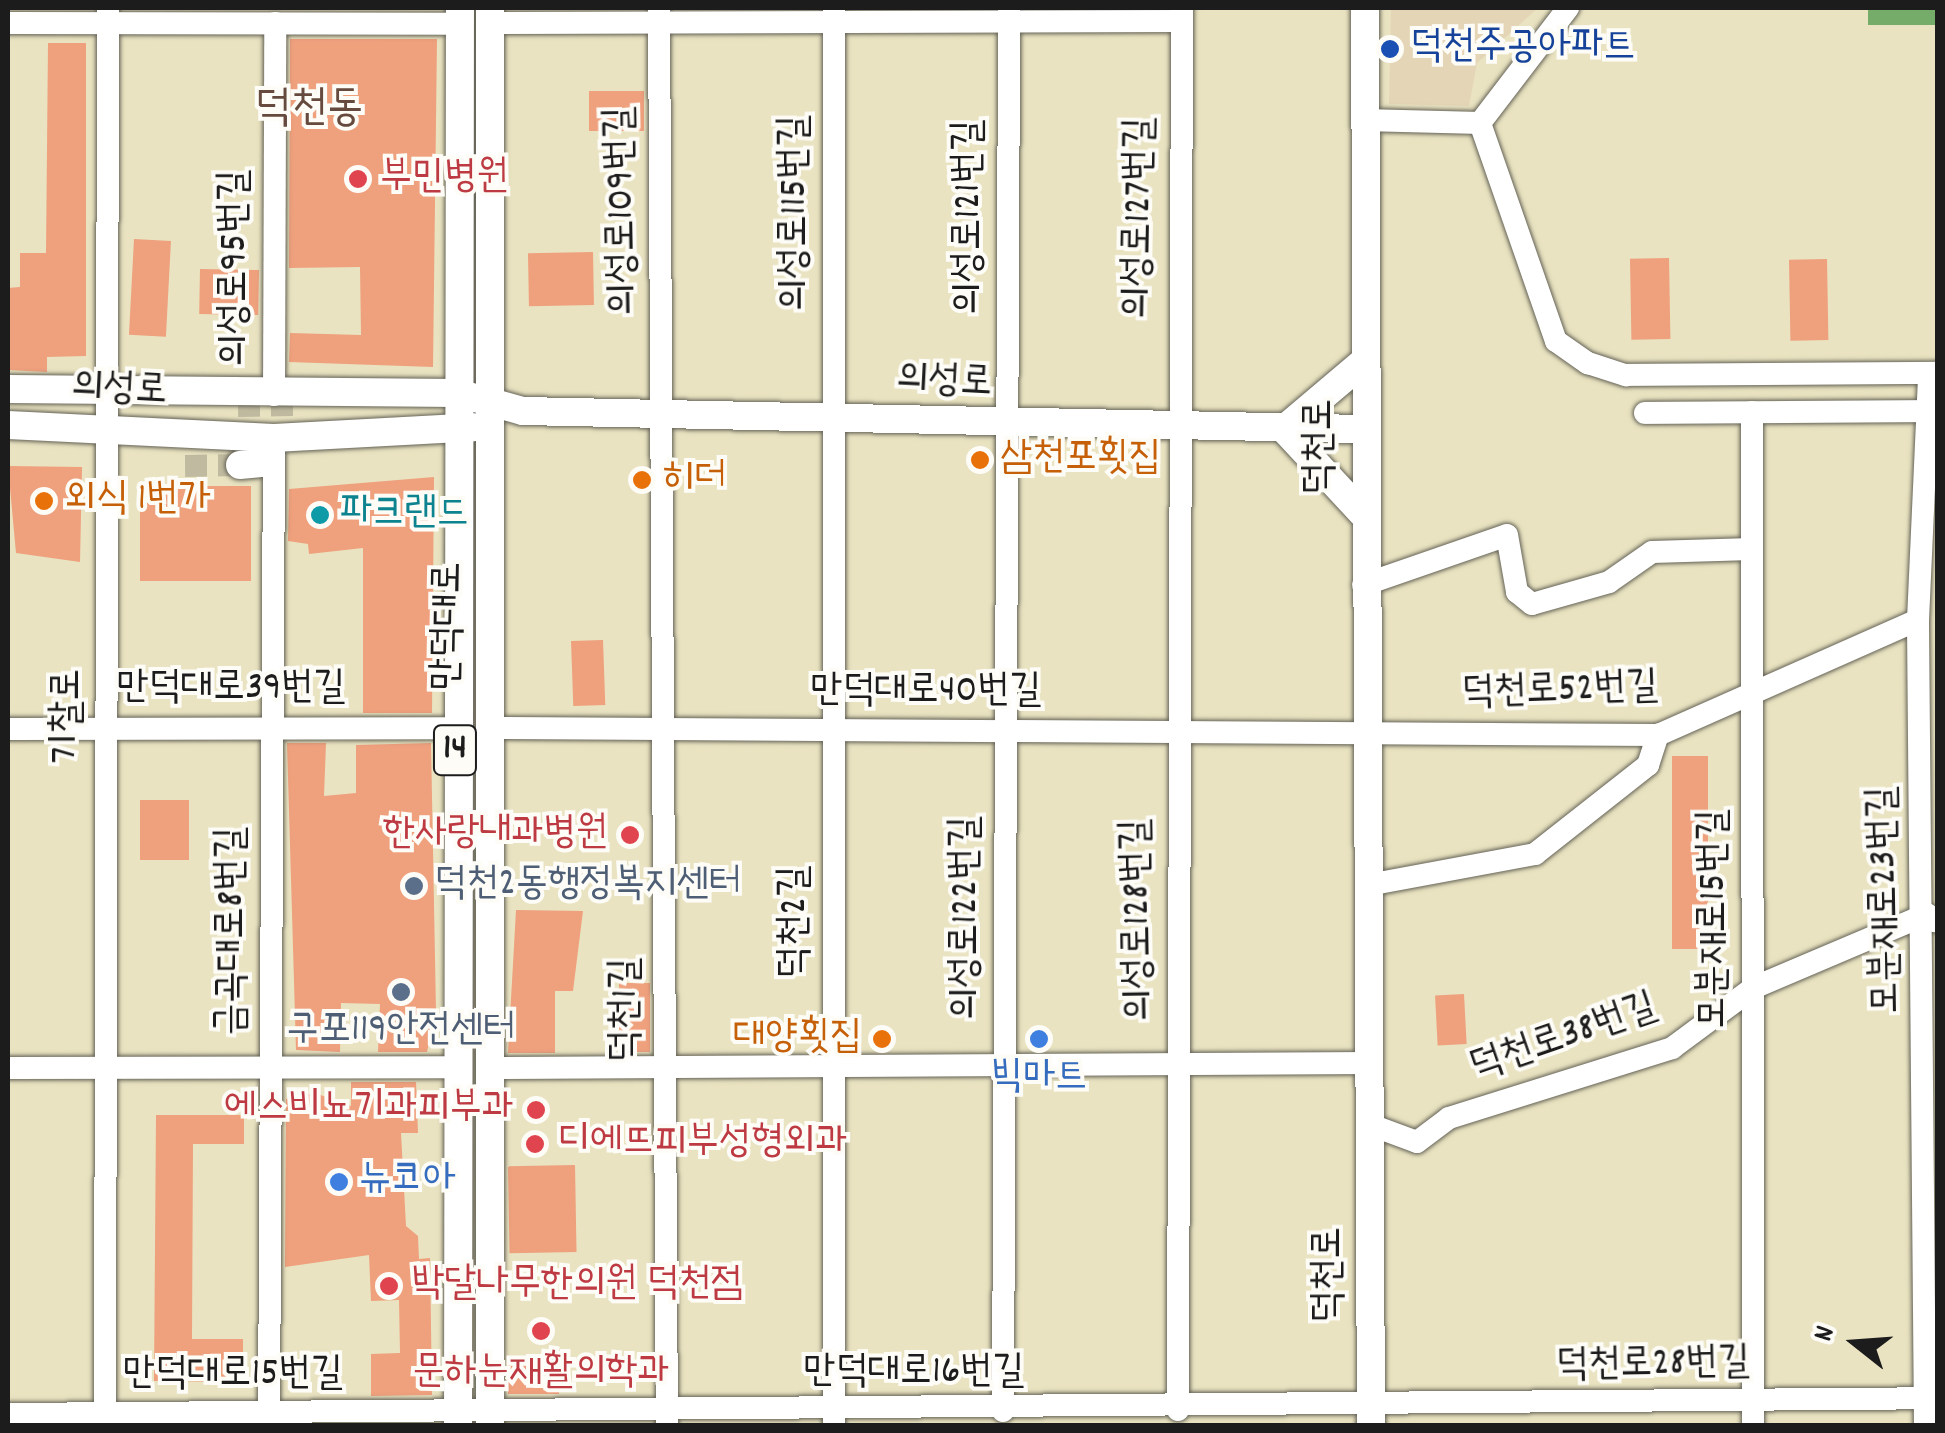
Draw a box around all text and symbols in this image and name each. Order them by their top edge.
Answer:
place label: 덕천주공아파트 [1410,25,1635,73]
marker: 덕천주공아파트 [1379,38,1401,60]
district label: 덕천동 [255,84,363,138]
street label: 의성로109번길 [598,106,650,316]
street label: 의성로115번길 [773,115,821,311]
street label: 의성로127번길 [1115,116,1167,320]
street label: 의성로121번길 [947,119,995,315]
place label: 부민병원 [380,155,509,203]
marker: 부민병원 [345,166,371,192]
street label: 의성로95번길 [213,169,261,367]
street label: 의성로 [895,357,993,409]
street label: 의성로 [70,365,168,417]
street label: 덕천로 [1298,399,1346,495]
place label: 삼천포횟집 [1000,436,1161,484]
marker: 삼천포횟집 [969,449,991,471]
place label: 히더 [662,456,726,504]
marker: 히더 [631,469,653,491]
place label: 외식 1번가 [64,477,211,525]
marker: 외식 1번가 [33,490,55,512]
place label: 파크랜드 [340,491,469,539]
marker: 파크랜드 [309,504,331,526]
street label: 만덕대로 [425,561,475,691]
street label: 덕천로52번길 [1461,665,1659,719]
street label: 만덕대로39번길 [116,666,346,714]
street label: 기찰로 [46,669,94,765]
street label: 만덕대로40번길 [810,669,1042,717]
road number: 14 [432,717,478,783]
street label: 모분재로23번길 [1861,785,1913,1015]
street label: 모분재로15번길 [1692,809,1740,1029]
place label: 한사랑내과병원 [383,811,608,859]
street label: 의성로122번길 [944,816,992,1020]
street label: 의성로128번길 [1114,818,1166,1022]
marker: 한사랑내과병원 [617,822,643,848]
street label: 금곡대로8번길 [210,826,258,1036]
place label: 덕천2동행정복지센터 [434,862,741,910]
street label: 덕천2길 [773,865,821,979]
marker: 덕천2동행정복지센터 [403,875,425,897]
street label: 덕천1길 [604,957,652,1063]
marker: 구포119안전센터 [390,981,412,1003]
street label: 덕천로38번길 [1464,985,1664,1093]
place label: 구포119안전센터 [287,1008,515,1056]
place label: 대양횟집 [733,1015,862,1063]
marker: 대양횟집 [871,1028,893,1050]
marker: 빅마트 [1028,1028,1050,1050]
place label: 빅마트 [991,1055,1087,1103]
place label: 에스비뇨기과피부과 [224,1086,514,1134]
marker: 에스비뇨기과피부과 [523,1097,549,1123]
place label: 디에뜨피부성형외과 [558,1120,848,1168]
marker: 디에뜨피부성형외과 [522,1131,548,1157]
place label: 뉴코아 [359,1158,456,1206]
marker: 뉴코아 [328,1171,350,1193]
street label: 덕천로 [1307,1227,1355,1323]
place label: 박달나무한의원 덕천점 [412,1262,743,1310]
marker: 박달나무한의원 덕천점 [376,1273,402,1299]
north arrow [1805,1293,1905,1393]
marker: 문하눈재활의학과 [528,1318,554,1344]
text: N [1805,1322,1847,1347]
street label: 덕천로28번길 [1555,1340,1751,1392]
place label: 문하눈재활의학과 [412,1350,670,1398]
street label: 만덕대로16번길 [803,1350,1025,1398]
street label: 만덕대로15번길 [123,1352,343,1400]

